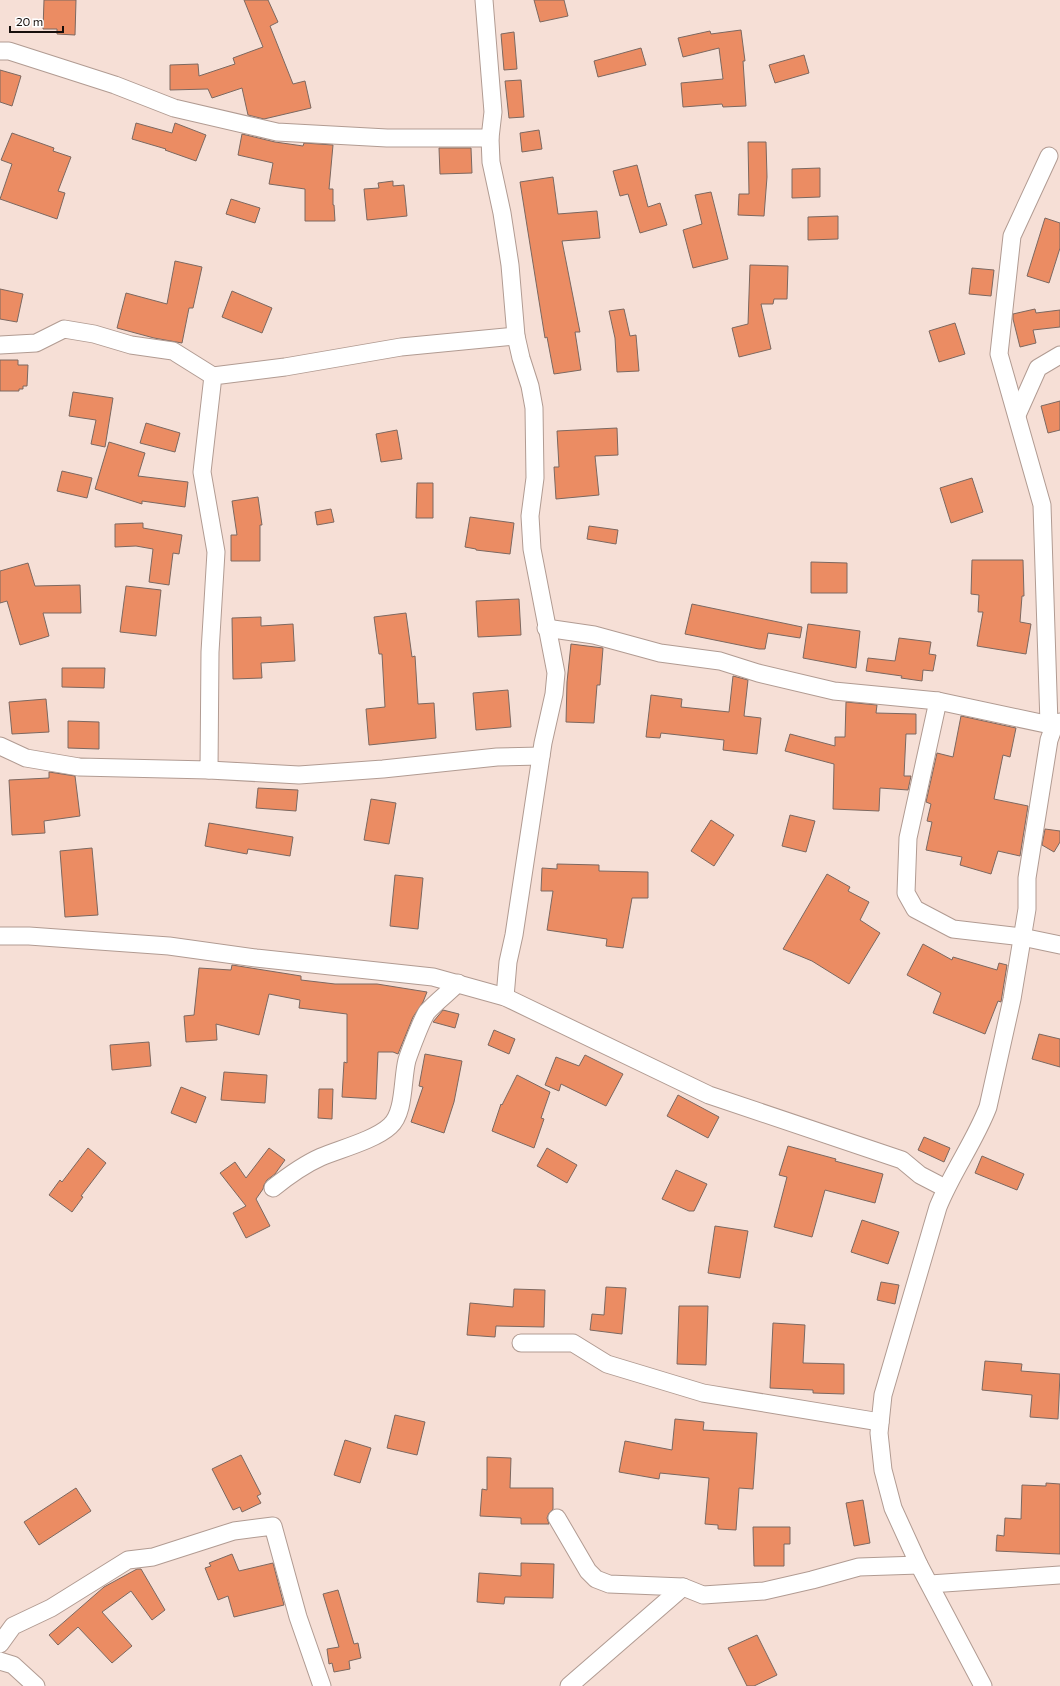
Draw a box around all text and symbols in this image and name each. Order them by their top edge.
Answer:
scale bar [10,8,63,34]
text: 20 m [16,14,43,28]

